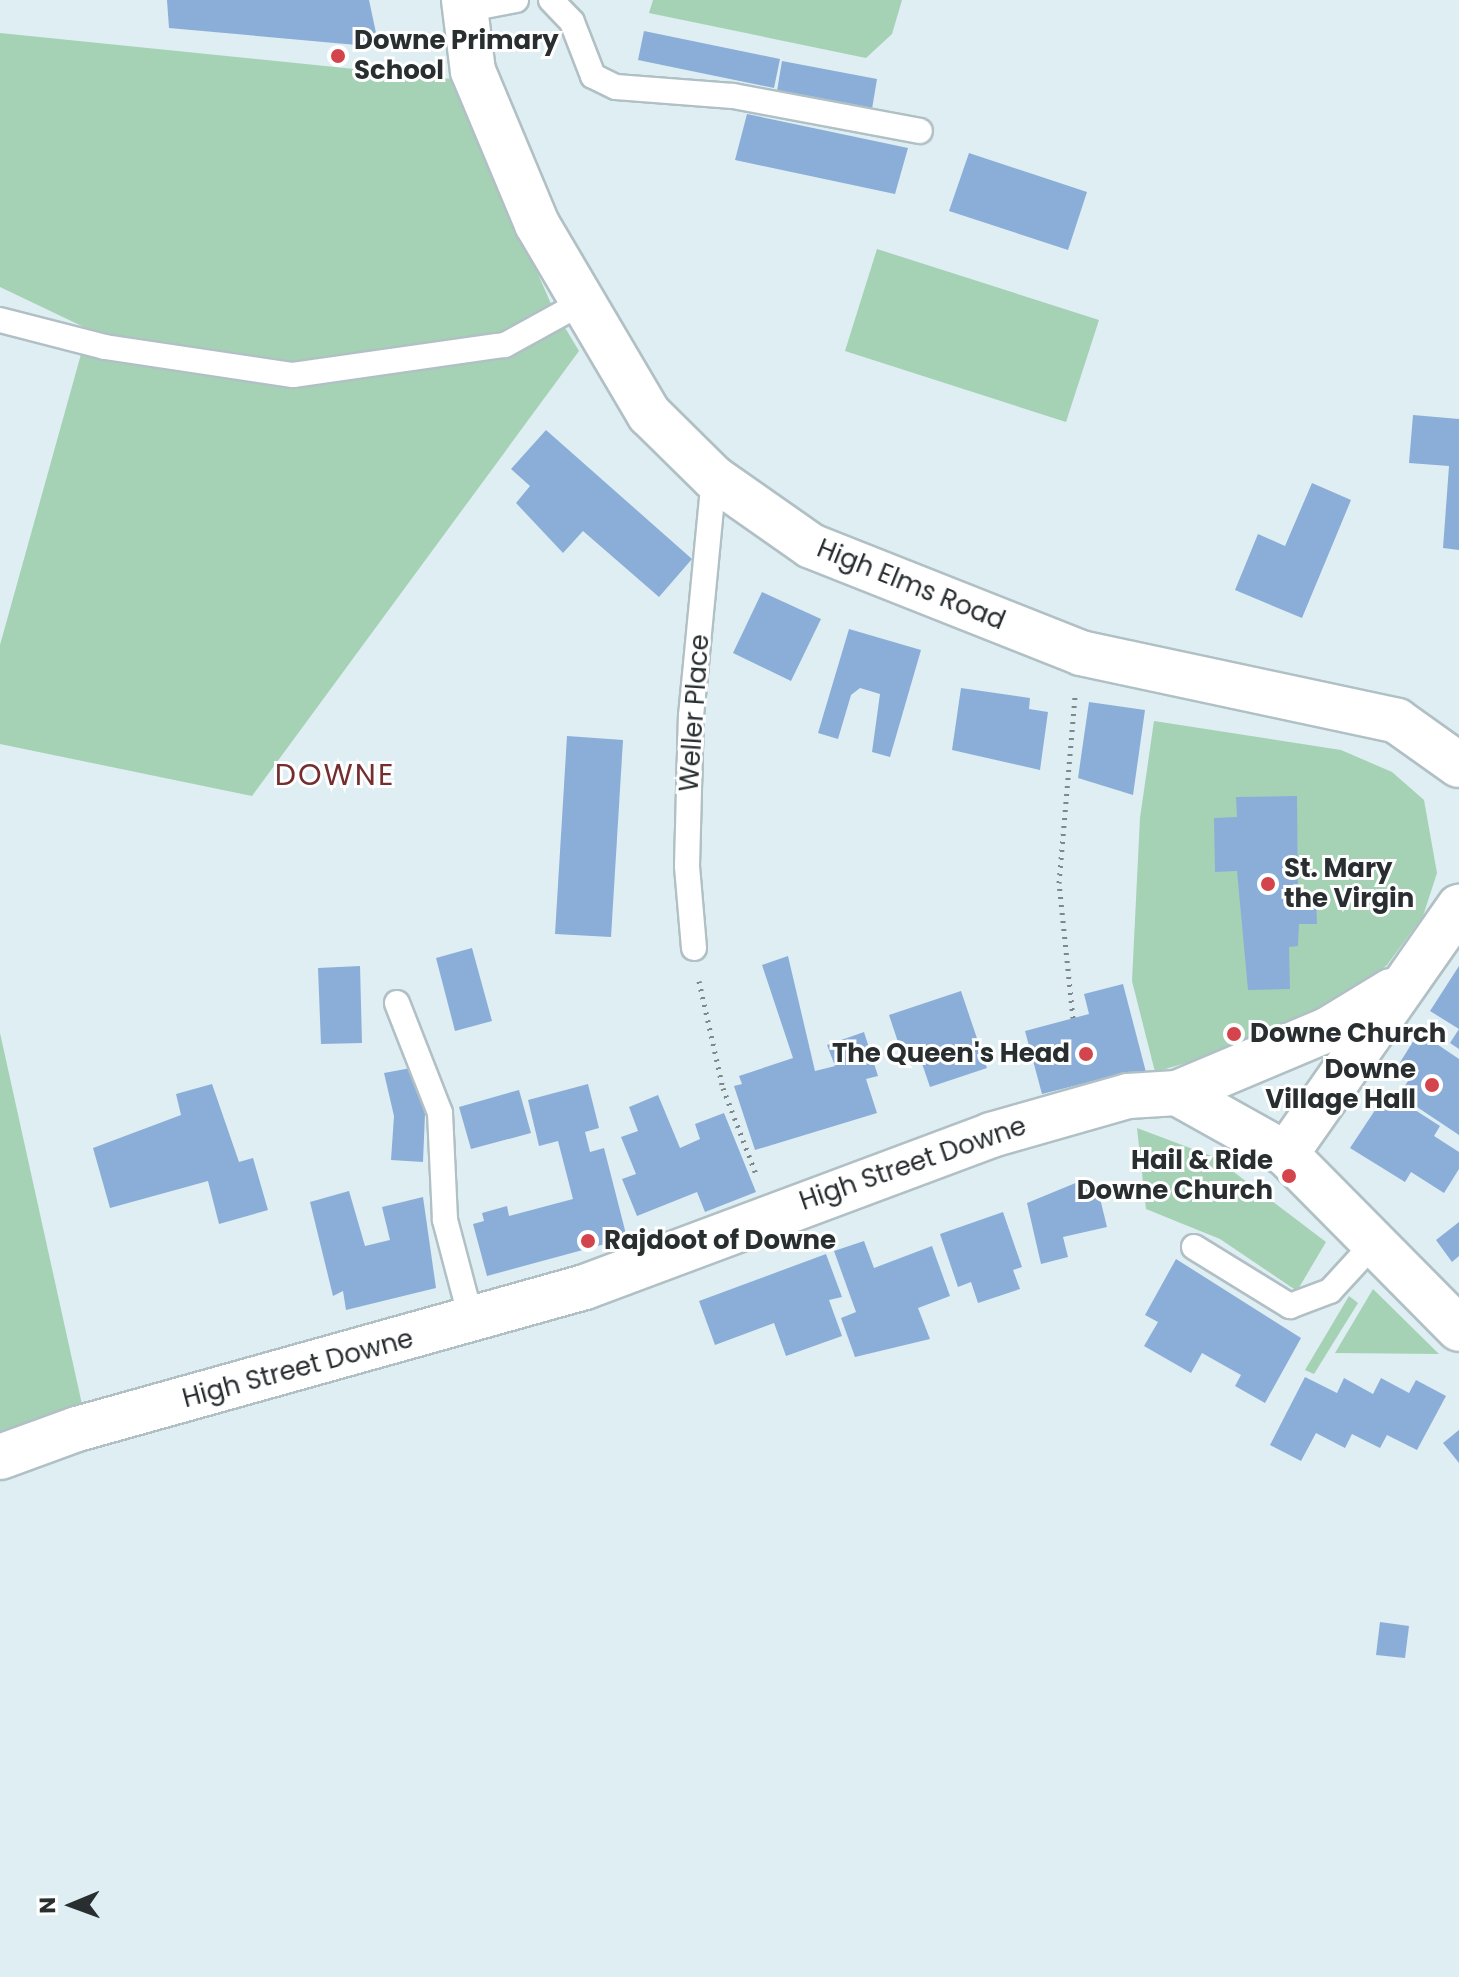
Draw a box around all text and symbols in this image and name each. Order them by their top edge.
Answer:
place label: Downe Primary School [354,25,559,86]
marker: Downe Primary School [329,47,347,65]
street label: High Elms Road [812,533,1010,637]
street label: Weller Place [674,633,716,793]
district label: DOWNE [275,757,395,793]
place label: St. Mary the Virgin [1284,853,1414,914]
marker: St. Mary the Virgin [1259,875,1277,893]
place label: Downe Church [1250,1018,1446,1050]
marker: Downe Church [1225,1025,1243,1043]
place label: The Queen's Head [832,1038,1070,1070]
marker: The Queen's Head [1077,1045,1095,1063]
place label: Downe Village Hall [1265,1054,1416,1116]
marker: Downe Village Hall [1423,1076,1441,1094]
street label: High Street Downe [796,1111,1030,1217]
place label: Hail & Ride Downe Church [1077,1145,1273,1206]
marker: Hail & Ride Downe Church [1280,1167,1298,1185]
place label: Rajdoot of Downe [604,1225,836,1257]
marker: Rajdoot of Downe [579,1232,597,1250]
street label: High Street Downe [179,1323,417,1415]
north arrow [32,1865,112,1945]
text: N [32,1897,63,1914]

